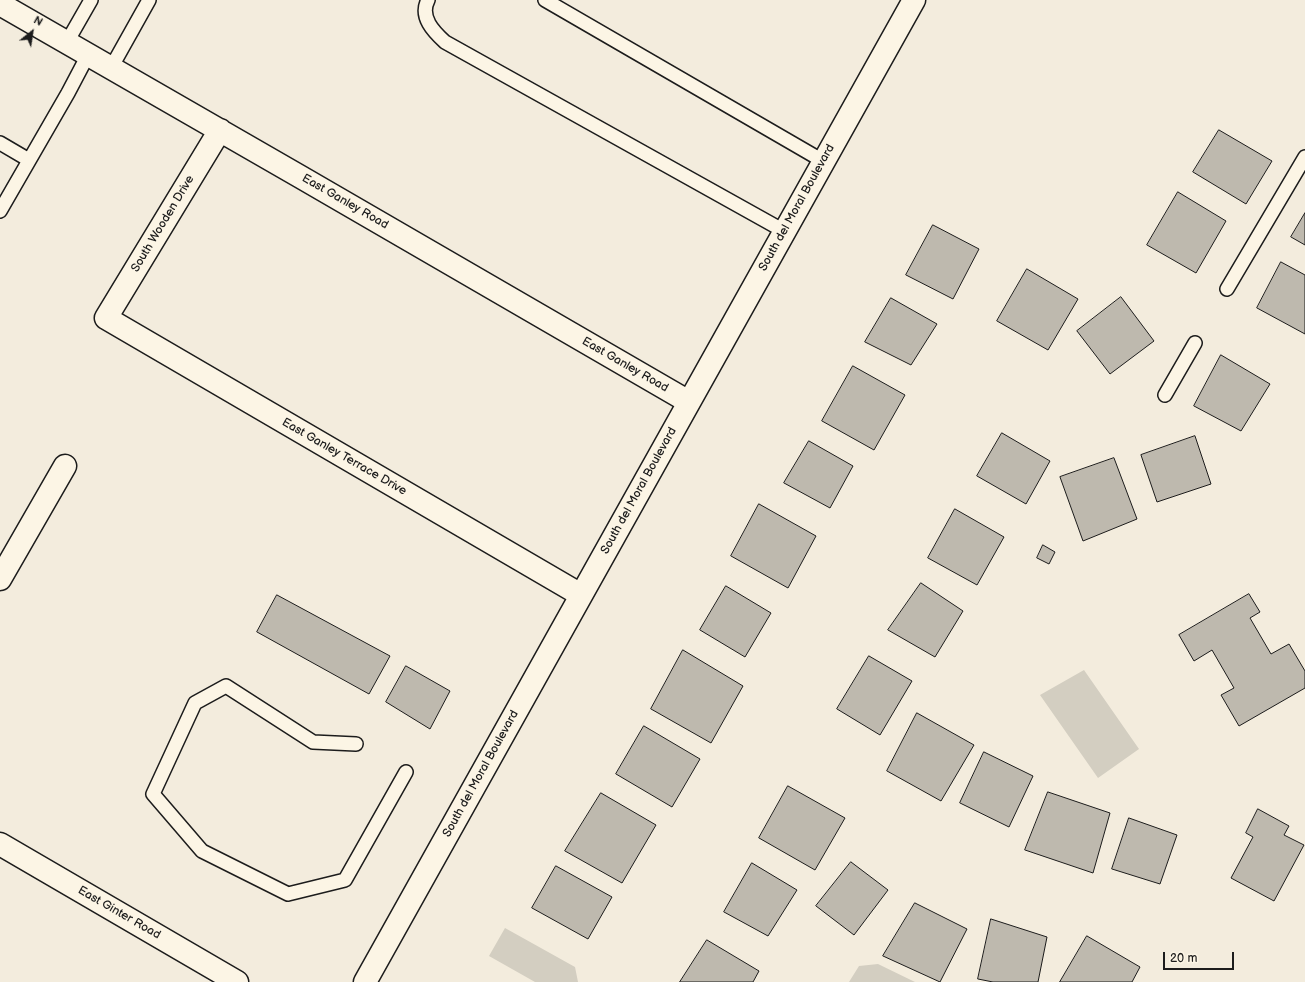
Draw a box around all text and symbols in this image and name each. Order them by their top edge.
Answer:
north arrow [12,12,52,52]
text: N [31,13,45,29]
street label: South del Moral Boulevard [756,142,838,274]
street label: East Ganley Road [299,171,391,233]
street label: South Wooden Drive [128,173,198,275]
street label: East Ganley Road [579,334,671,396]
street label: East Ganley Terrace Drive [279,415,409,499]
street label: South del Moral Boulevard [598,425,680,557]
street label: South del Moral Boulevard [440,708,522,840]
street label: East Ginter Road [75,883,163,943]
scale bar [1165,944,1236,970]
text: 20 m [1170,951,1197,966]

